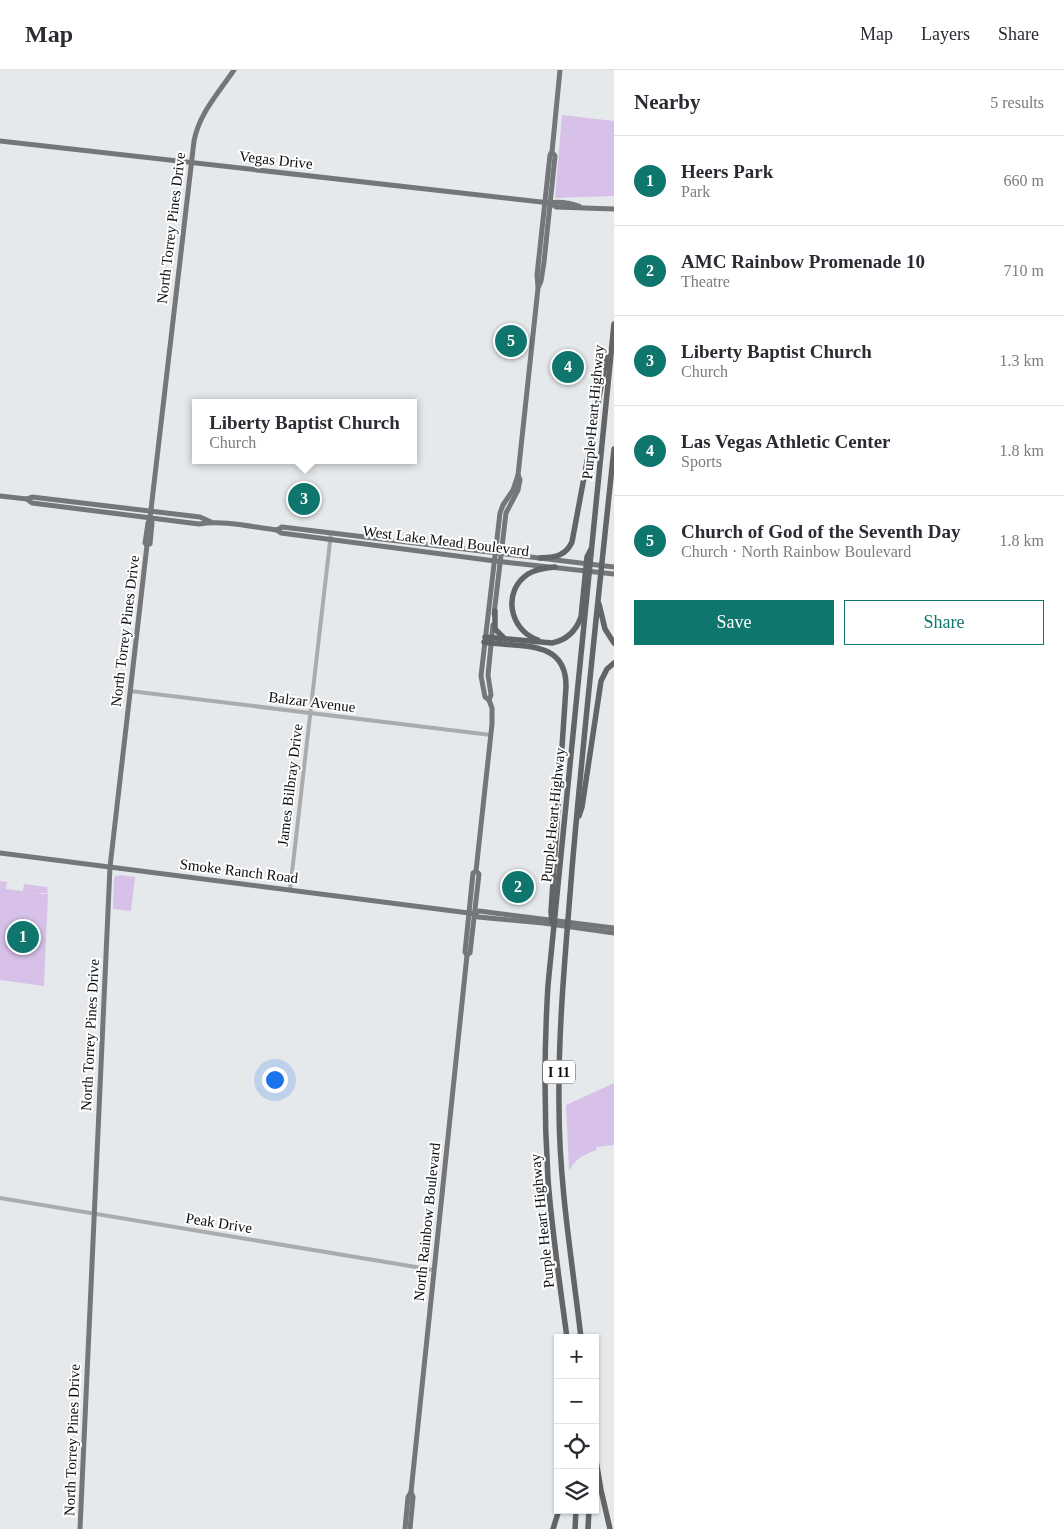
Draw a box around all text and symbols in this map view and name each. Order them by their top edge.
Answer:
text: Map [25,21,73,47]
text: Map [860,24,893,44]
text: Layers [921,24,970,44]
text: Share [998,24,1039,44]
text: Nearby [634,90,701,114]
text: 5 results [990,94,1044,111]
street label: Vegas Drive [238,148,314,172]
street label: North Torrey Pines Drive [154,151,188,305]
text: Heers Park [681,161,773,182]
text: 1 [646,172,654,189]
text: 660 m [1004,172,1044,189]
text: Park [681,183,710,200]
text: AMC Rainbow Promenade 10 [681,251,925,272]
text: 2 [646,262,654,279]
text: 710 m [1004,262,1044,279]
text: Theatre [681,273,730,290]
pin: 5 [495,322,527,360]
text: Liberty Baptist Church [681,341,872,362]
street label: Purple Heart Highway [579,344,607,480]
pin: 4 [552,348,584,386]
text: 3 [646,352,654,369]
text: 1.3 km [1000,352,1044,369]
text: Church [681,363,728,380]
popup [192,399,417,464]
text: Liberty Baptist Church [209,412,400,433]
text: Las Vegas Athletic Center [681,431,891,452]
text: Church [209,434,256,451]
text: 4 [646,442,654,459]
text: 1.8 km [1000,442,1044,459]
text: Sports [681,453,722,470]
pin: 3 [288,480,320,518]
text: Church of God of the Seventh Day [681,521,960,542]
street label: West Lake Mead Boulevard [362,523,531,559]
text: 5 [646,532,654,549]
text: 1.8 km [1000,532,1044,549]
text: Church · North Rainbow Boulevard [681,543,911,560]
street label: North Torrey Pines Drive [108,554,142,708]
button: Save [634,600,834,645]
button: Share [844,600,1044,645]
street label: Balzar Avenue [268,689,357,715]
street label: James Bilbray Drive [275,722,305,847]
street label: Purple Heart Highway [538,747,568,883]
street label: Smoke Ranch Road [179,856,300,886]
pin: 2 [502,868,534,906]
pin: 1 [7,918,39,956]
street label: North Torrey Pines Drive [78,958,102,1112]
road number: I 11 [543,1060,575,1084]
your location [262,1067,288,1093]
street label: North Rainbow Boulevard [411,1142,443,1302]
street label: Purple Heart Highway [527,1153,557,1289]
street label: Peak Drive [185,1210,254,1236]
map controls [554,1334,599,1514]
button: + [554,1334,599,1379]
street label: North Torrey Pines Drive [61,1363,83,1516]
button: − [554,1379,599,1424]
button: locate [554,1424,599,1469]
button: layers [554,1469,599,1514]

